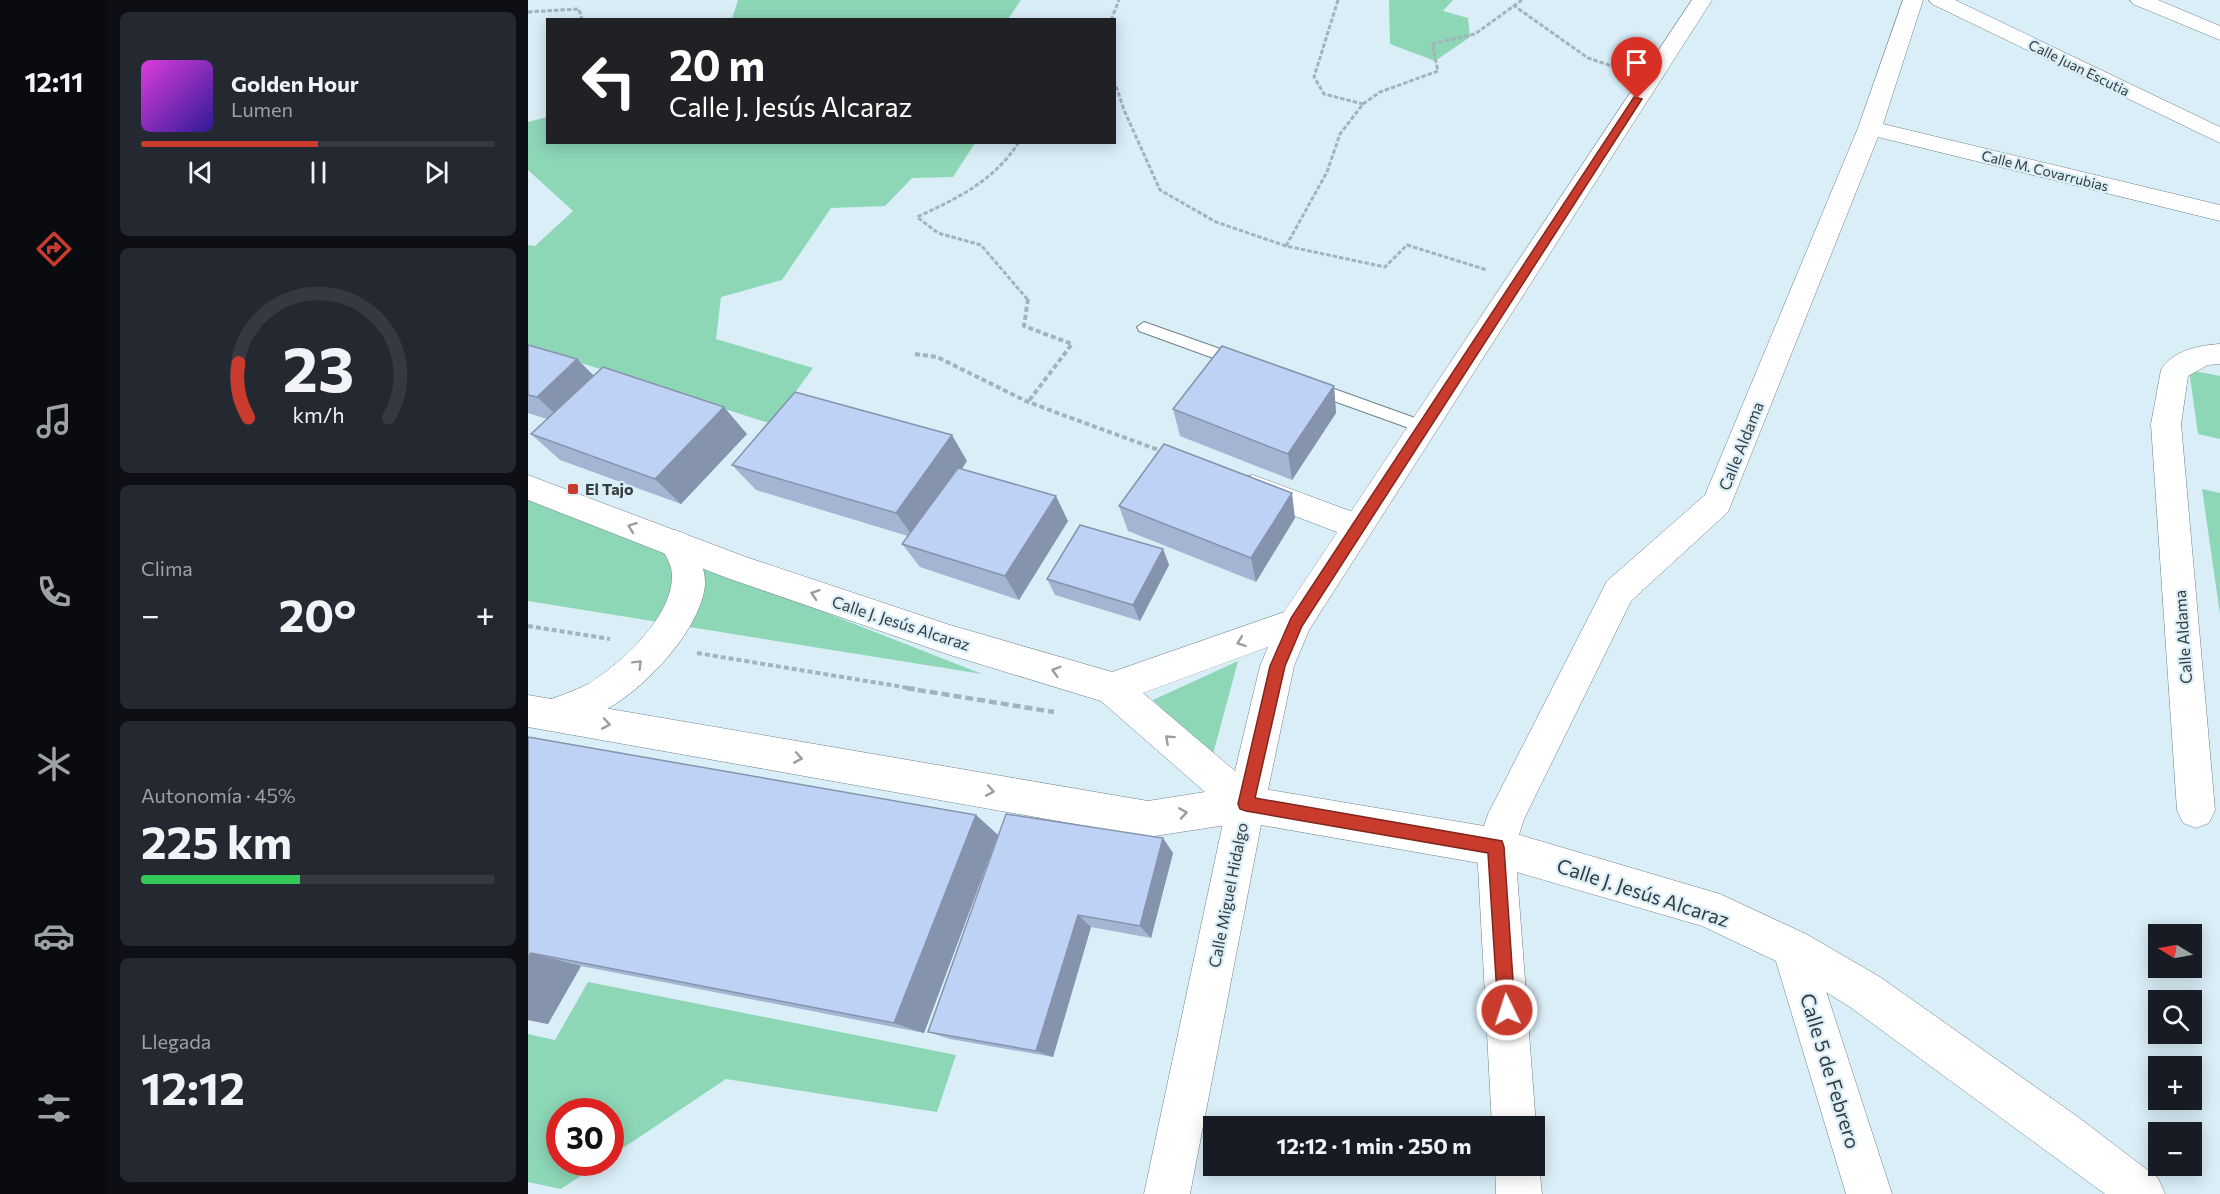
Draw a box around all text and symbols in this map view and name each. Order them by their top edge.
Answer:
street label: Calle Juan Escutia [2026,36,2132,99]
pin [1611,37,1662,99]
text: 20 m [669,38,765,90]
icon: left [570,42,648,120]
icon: arrive [1620,46,1653,79]
text: 12:11 [24,65,84,98]
text: Golden Hour [231,70,359,97]
text: Calle J. Jesús Alcaraz [669,90,912,123]
text: Lumen [231,97,293,121]
street label: Calle M. Covarrubias [1980,147,2110,195]
icon: previous [184,156,217,189]
icon: pause [302,156,335,189]
icon: next [420,156,453,189]
icon: directions [33,228,75,270]
text: 23 [282,329,354,405]
street label: Calle Aldama [1714,399,1767,493]
icon: music [33,400,75,442]
text: km/h [292,401,344,427]
place label: El Tajo [585,479,634,498]
marker: El Tajo [566,482,580,496]
one-way arrow [627,522,638,534]
text: Clima [141,556,193,580]
icon: phone [33,571,75,613]
text: 20° [279,586,357,641]
one-way arrow [810,589,821,601]
street label: Calle Aldama [2170,589,2195,685]
street label: Calle J. Jesús Alcaraz [830,591,973,654]
text: − [141,593,160,634]
text: + [476,593,495,634]
one-way arrow [1236,634,1247,647]
one-way arrow [630,660,641,671]
one-way arrow [1051,666,1062,678]
one-way arrow [601,717,611,730]
one-way arrow [1165,735,1176,746]
icon: climate [33,743,75,785]
one-way arrow [793,751,803,764]
text: Autonomía · 45% [141,783,296,807]
one-way arrow [986,785,995,797]
one-way arrow [1178,808,1187,820]
text: 225 km [141,813,292,868]
street label: Calle Miguel Hidalgo [1204,821,1251,969]
street label: Calle J. Jesús Alcaraz [1554,853,1733,931]
icon: car [33,915,75,957]
north arrow [2148,924,2202,978]
map controls [2148,924,2202,1176]
position arrow [1475,978,1539,1042]
street label: Calle 5 de Febrero [1796,990,1866,1151]
button: search [2148,990,2202,1044]
text: Llegada [141,1029,211,1053]
button: + [2148,1056,2202,1110]
text: 12:12 [141,1059,245,1114]
icon: filters [33,1087,75,1129]
speed limit sign: 30 [546,1098,624,1176]
button: − [2148,1122,2202,1176]
text: 12:12 · 1 min · 250 m [1277,1132,1471,1159]

